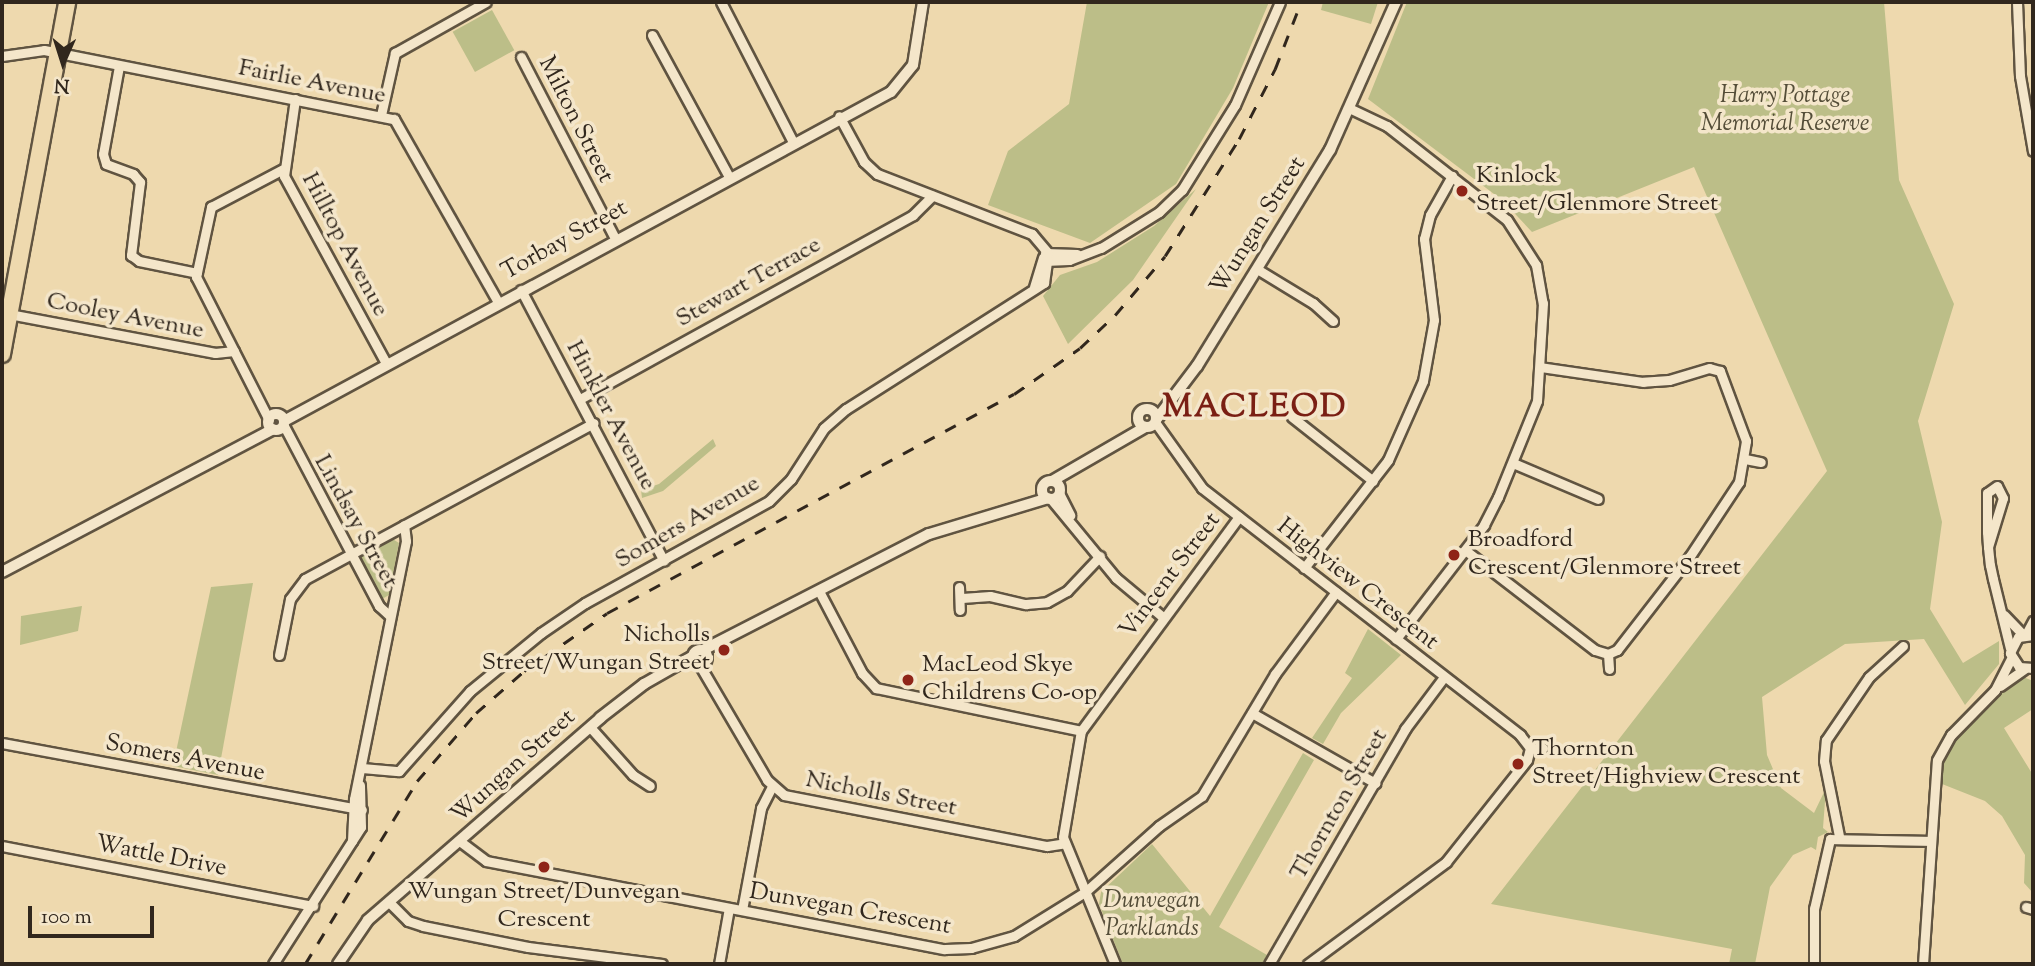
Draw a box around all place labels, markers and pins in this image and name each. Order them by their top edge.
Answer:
place label: Kinlock Street/Glenmore Street [1476,163,1718,219]
marker: Kinlock Street/Glenmore Street [1454,183,1470,199]
place label: Broadford Crescent/Glenmore Street [1468,527,1741,583]
marker: Broadford Crescent/Glenmore Street [1446,547,1462,563]
place label: Nicholls Street/Wungan Street [482,622,710,678]
marker: Nicholls Street/Wungan Street [716,642,732,658]
place label: MacLeod Skye Childrens Co-op [922,652,1097,708]
marker: MacLeod Skye Childrens Co-op [900,672,916,688]
place label: Thornton Street/Highview Crescent [1532,736,1800,792]
marker: Thornton Street/Highview Crescent [1510,756,1526,772]
marker: Wungan Street/Dunvegan Crescent [536,859,552,875]
place label: Wungan Street/Dunvegan Crescent [408,879,680,935]

